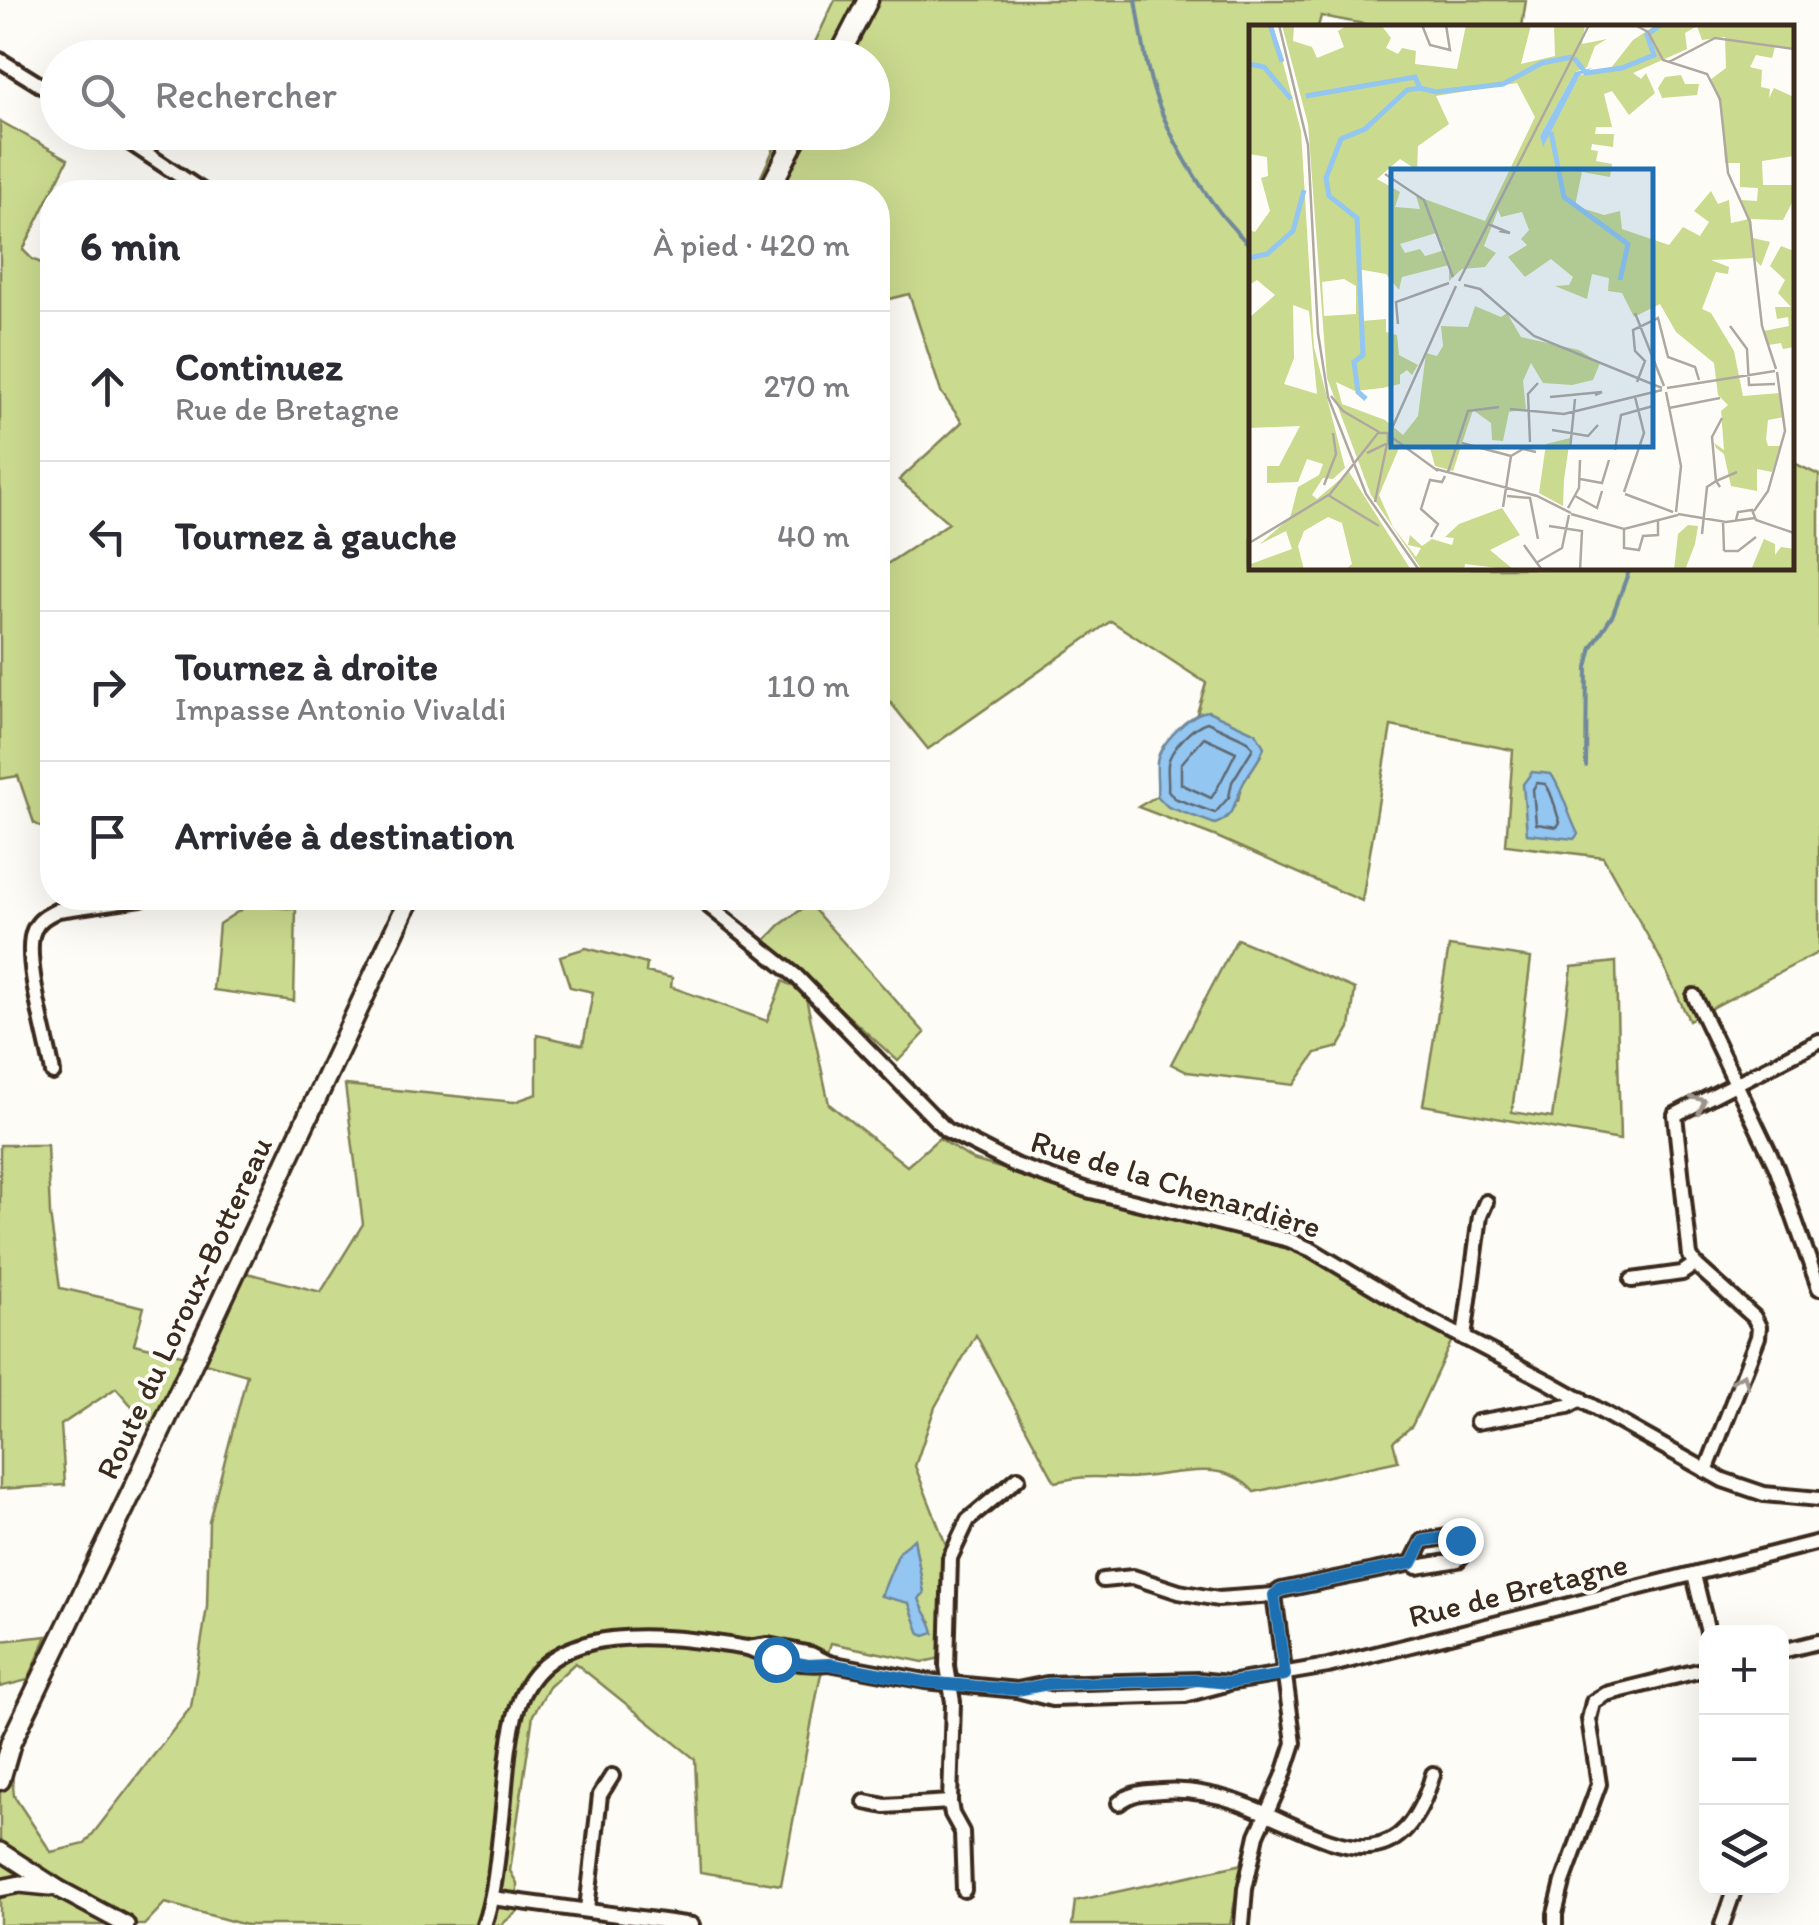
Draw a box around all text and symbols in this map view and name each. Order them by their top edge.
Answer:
inset map [1249,25,1794,570]
search box [40,40,890,150]
icon: search [75,68,130,123]
text: Rechercher [155,72,337,118]
text: 6 min [80,220,180,271]
text: À pied · 420 m [653,226,850,264]
text: Continuez [175,344,343,390]
icon: ahead [80,359,135,414]
text: 270 m [763,367,850,405]
text: Rue de Bretagne [175,390,399,428]
icon: left [80,509,135,564]
text: Tournez à gauche [175,513,457,559]
text: 40 m [777,517,850,555]
text: Tournez à droite [175,644,438,690]
icon: right [80,659,135,714]
text: 110 m [766,667,850,705]
text: Impasse Antonio Vivaldi [175,690,506,728]
icon: arrive [80,809,135,864]
text: Arrivée à destination [175,813,514,859]
one-way arrow [1689,1096,1707,1115]
street label: Rue de la Chenardière [1027,1122,1325,1246]
street label: Route du Loroux-Bottereau [88,1131,280,1485]
one-way arrow [1730,1373,1751,1390]
route end [1438,1518,1484,1564]
street label: Rue de Bretagne [1405,1544,1631,1636]
map controls [1699,1625,1789,1895]
button: + [1699,1625,1789,1715]
route start [754,1637,800,1683]
button: − [1699,1715,1789,1805]
button: layers [1699,1805,1789,1895]

